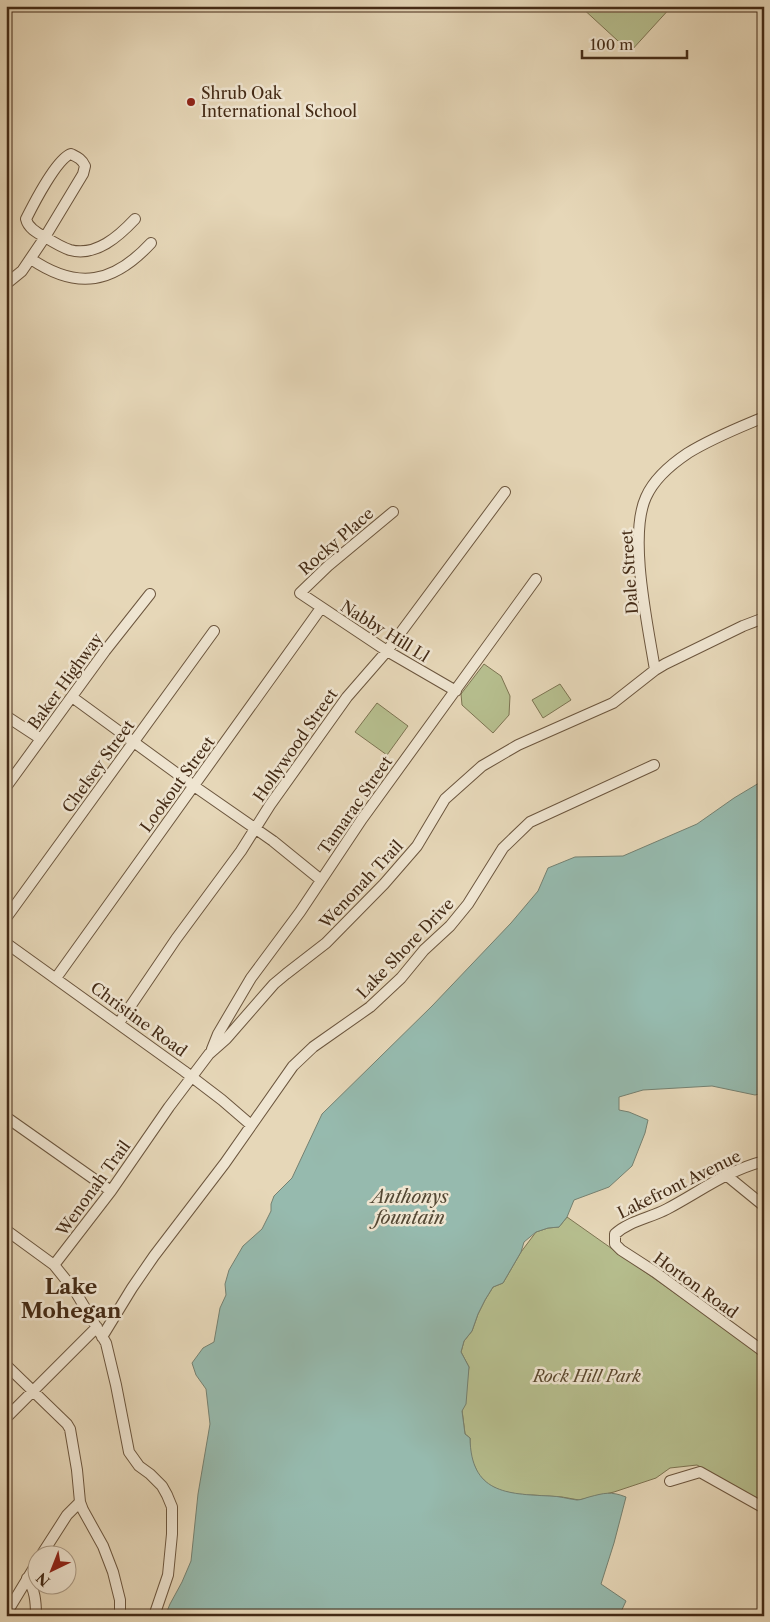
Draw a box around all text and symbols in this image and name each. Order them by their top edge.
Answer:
scale bar [582,28,688,60]
text: 100 m [590,35,633,54]
place label: Shrub Oak International School [201,83,357,121]
marker: Shrub Oak International School [185,96,197,108]
street label: Rocky Place [295,503,378,579]
street label: Dale Street [616,529,642,615]
street label: Nabby Hill Ll [337,596,433,666]
street label: Baker Highway [23,628,107,733]
street label: Hollywood Street [249,684,342,805]
street label: Chelsey Street [58,715,139,816]
street label: Lookout Street [136,732,219,836]
street label: Tamarac Street [314,752,396,858]
street label: Wenonah Trail [314,836,407,933]
street label: Lake Shore Drive [352,894,458,1002]
street label: Christine Road [87,977,191,1061]
street label: Wenonah Trail [51,1136,134,1240]
street label: Lakefront Avenue [614,1145,744,1223]
water label: Anthonys fountain [369,1186,449,1229]
street label: Horton Road [650,1248,742,1322]
district label: Lake Mohegan [21,1274,122,1323]
park label: Rock Hill Park [531,1366,642,1386]
north arrow [28,1544,78,1594]
text: N [33,1569,54,1590]

